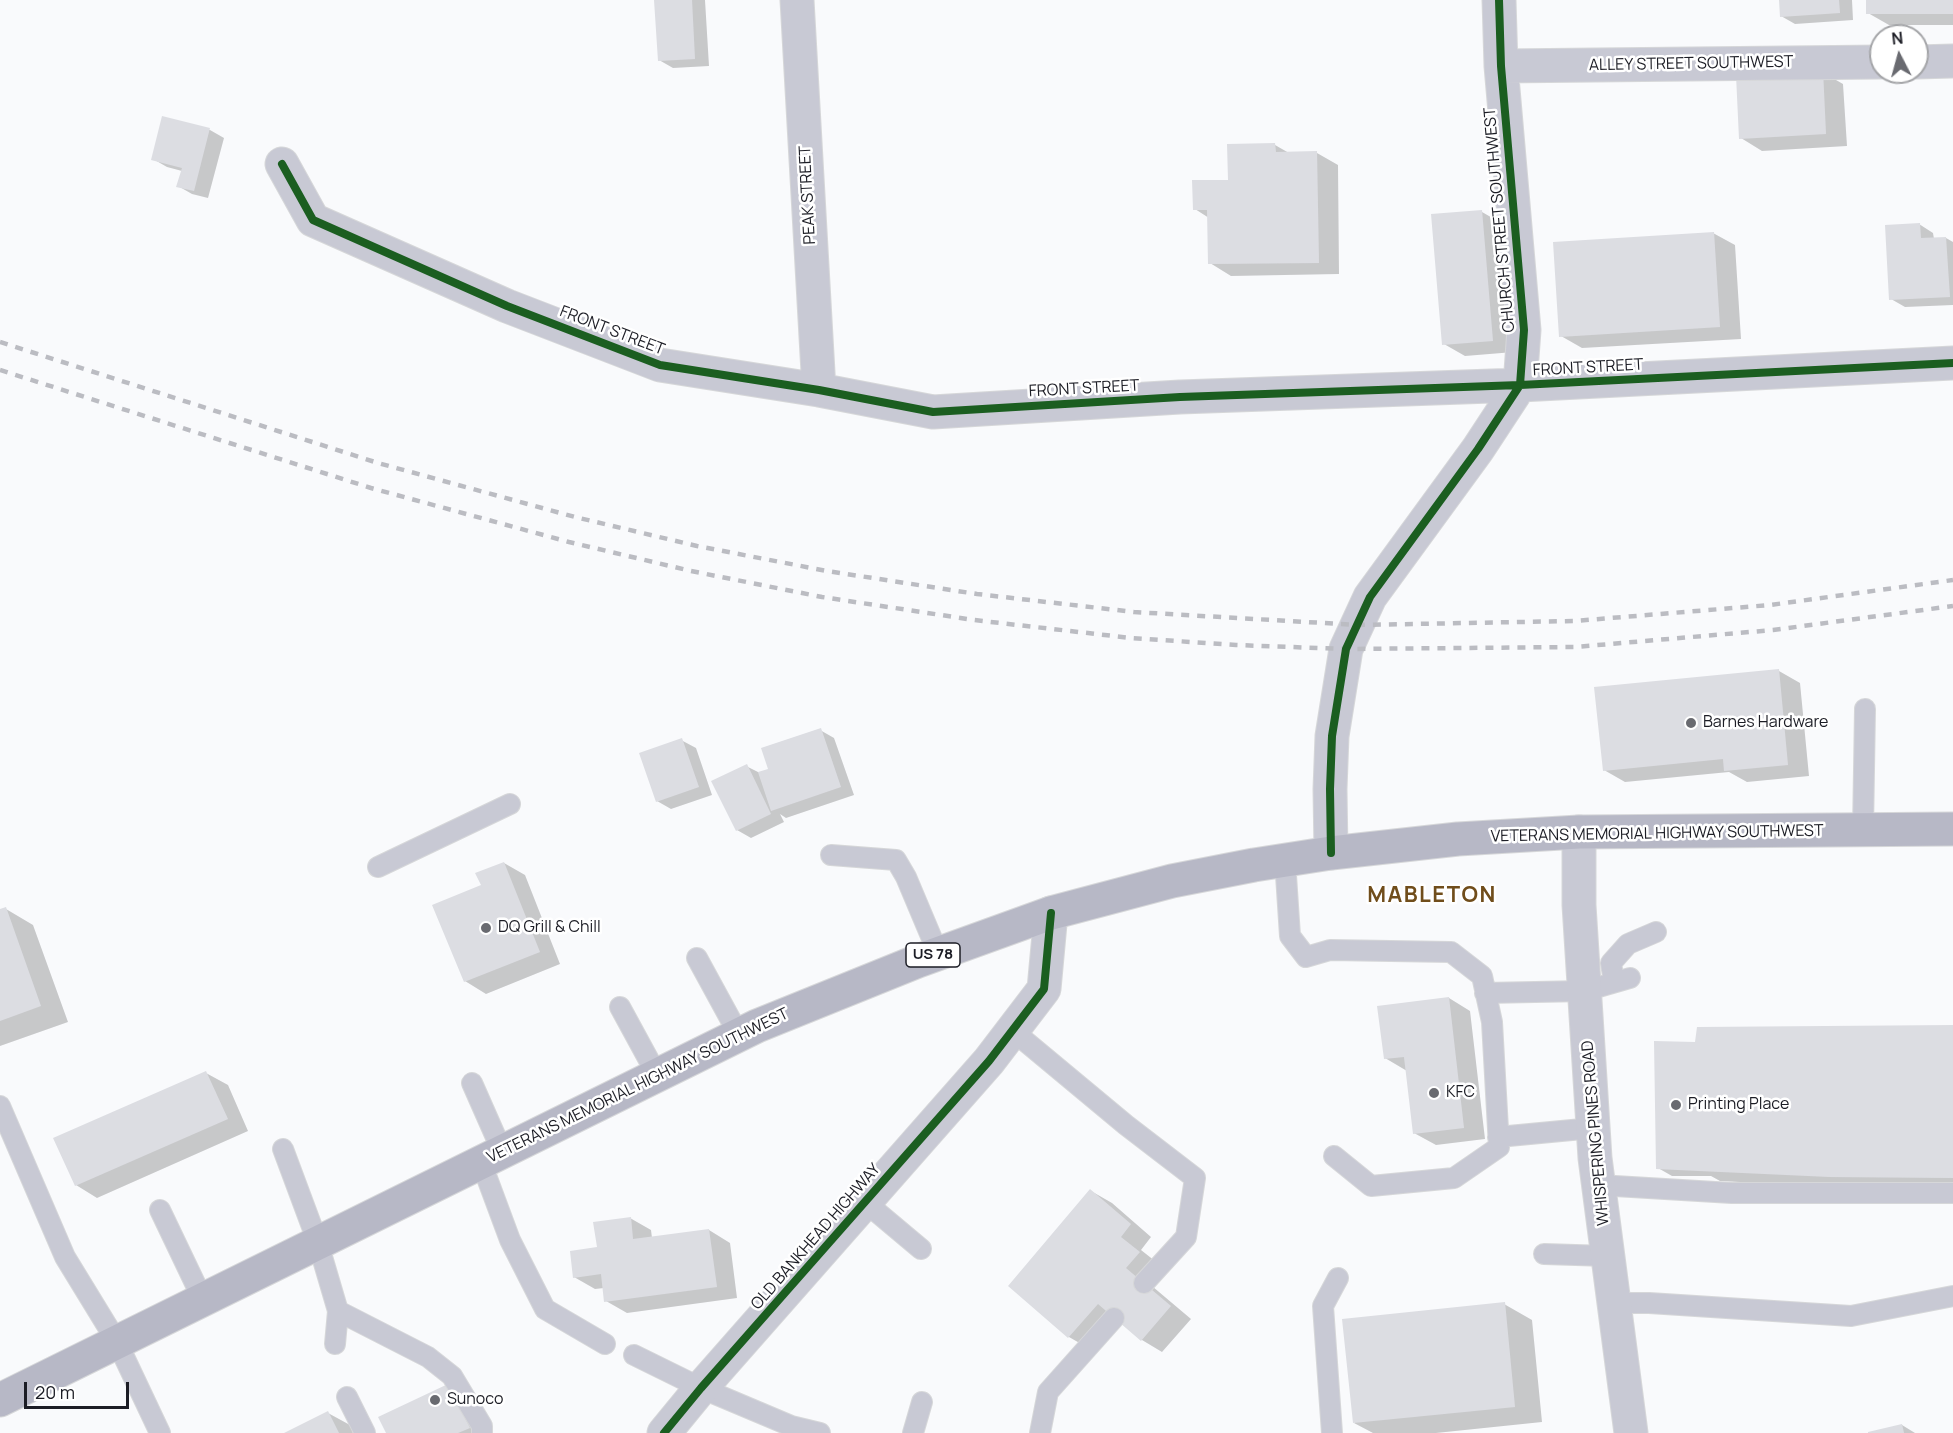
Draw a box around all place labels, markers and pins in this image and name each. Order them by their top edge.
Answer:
place label: Barnes Hardware [1703,713,1828,733]
marker: Barnes Hardware [1684,716,1698,730]
place label: DQ Grill & Chill [498,918,601,938]
marker: DQ Grill & Chill [479,921,493,935]
place label: KFC [1446,1083,1475,1103]
marker: KFC [1427,1086,1441,1100]
place label: Printing Place [1688,1095,1789,1115]
marker: Printing Place [1669,1098,1683,1112]
place label: Sunoco [447,1390,503,1410]
marker: Sunoco [428,1393,442,1407]

